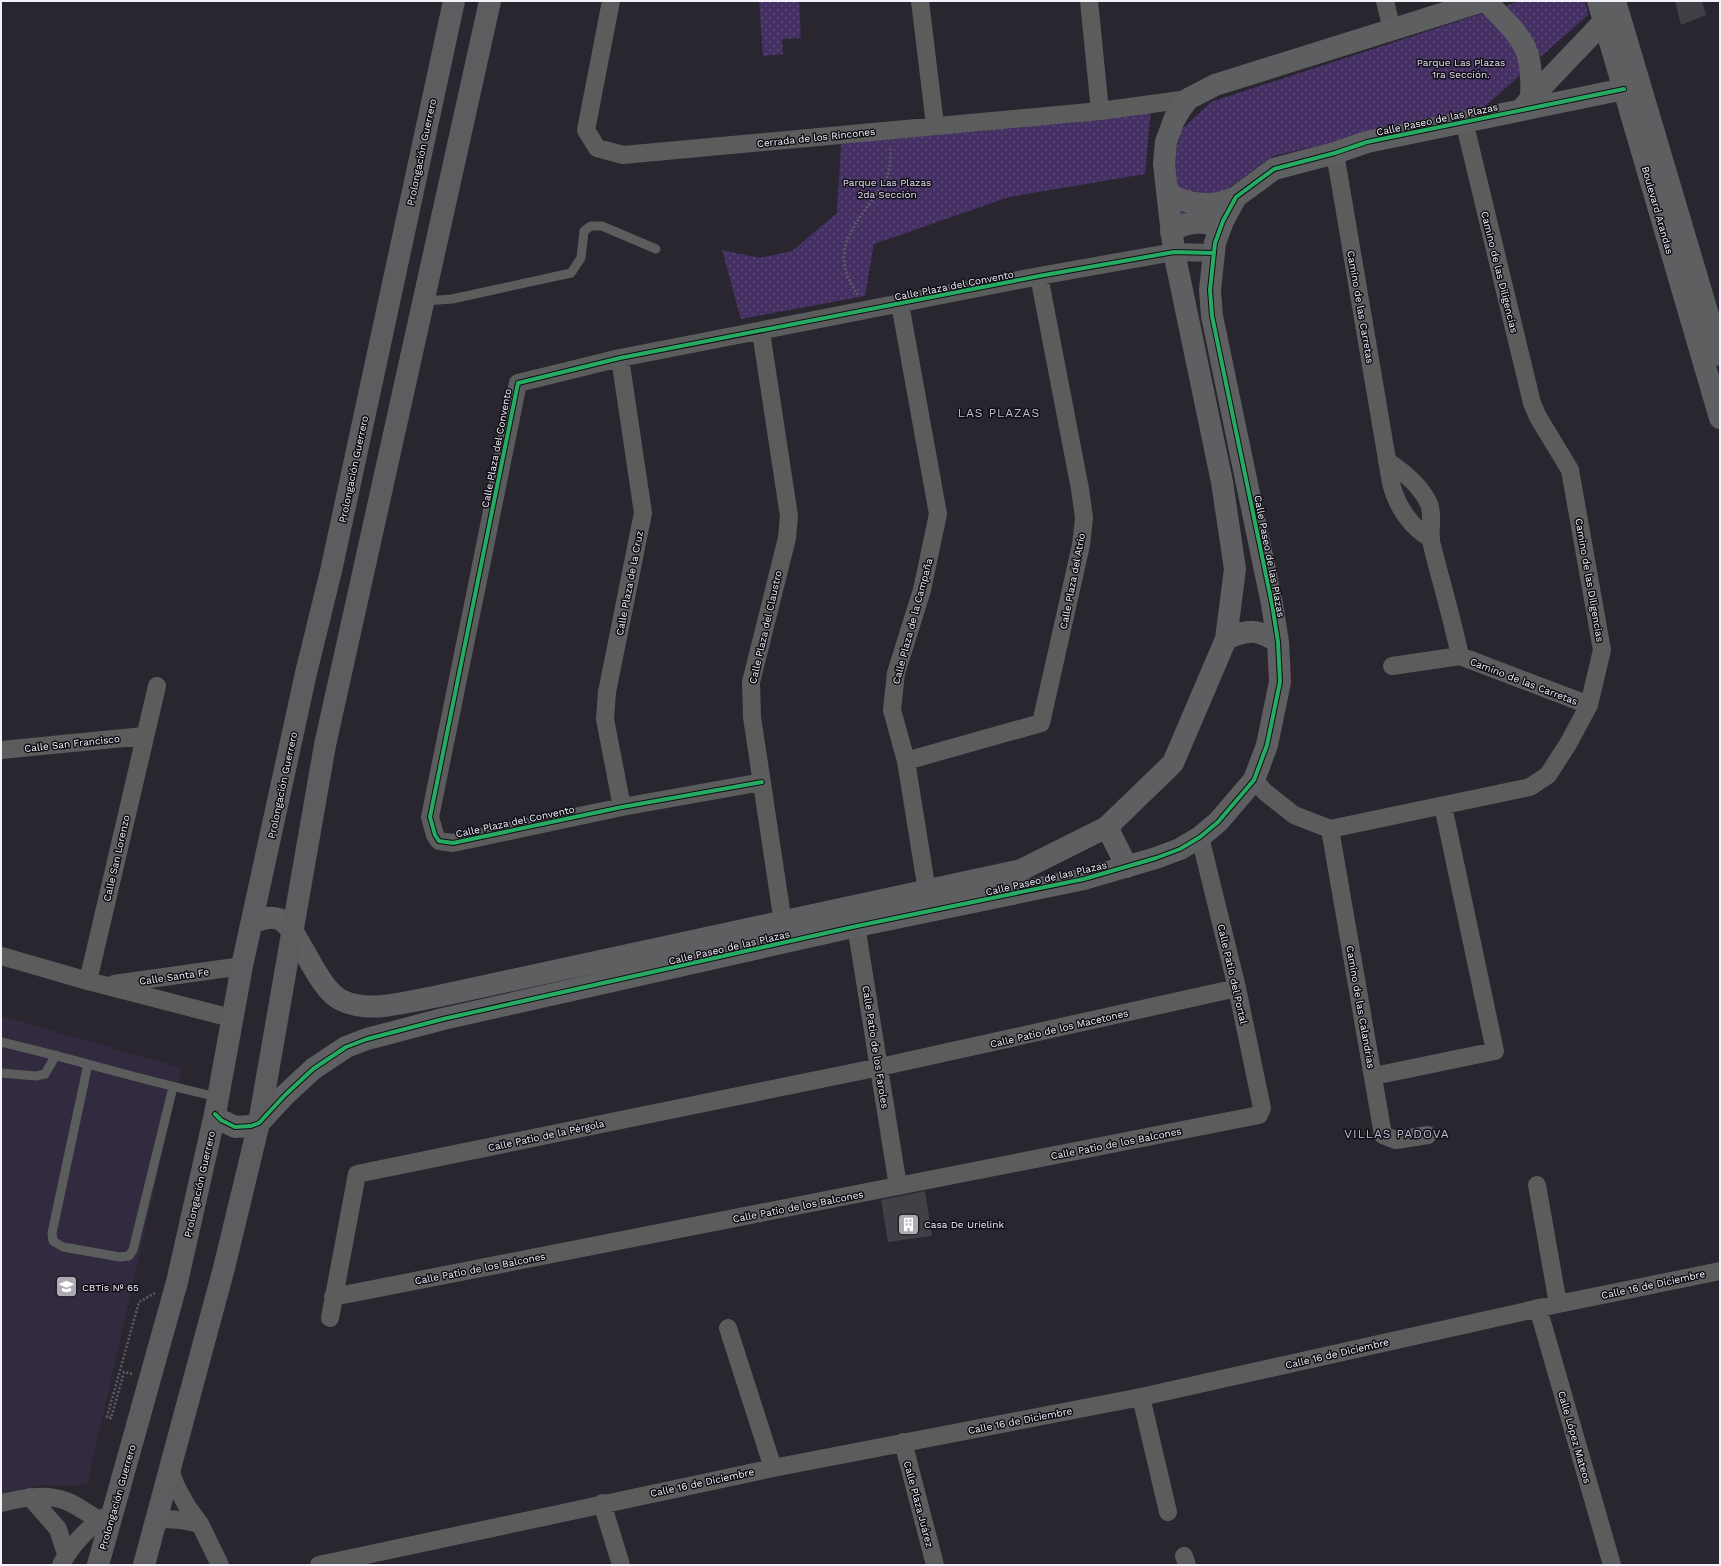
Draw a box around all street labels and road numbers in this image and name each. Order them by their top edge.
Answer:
street label: Prolongación Guerrero [405,98,438,207]
street label: Calle Paseo de las Plazas [1375,101,1499,138]
street label: Cerrada de los Rincones [756,126,876,149]
street label: Boulevard Arandas [1640,165,1675,255]
street label: Camino de las Diligencias [1479,210,1520,334]
street label: Camino de las Carretas [1345,250,1376,364]
street label: Calle Plaza del Convento [894,269,1015,302]
street label: Calle Plaza del Convento [480,388,513,509]
street label: Prolongación Guerrero [337,415,370,524]
street label: Calle Paseo de las Plazas [1252,494,1287,618]
street label: Camino de las Diligencias [1573,517,1606,643]
street label: Calle Plaza de la Cruz [614,530,645,636]
street label: Calle Plaza del Atrio [1058,532,1087,630]
street label: Calle Plaza de la Campaña [890,557,935,685]
street label: Calle Plaza del Claustro [747,569,784,685]
street label: Camino de las Carretas [1468,656,1579,707]
street label: Prolongación Guerrero [266,731,299,840]
street label: Calle San Francisco [24,733,120,754]
street label: Calle Plaza del Convento [455,804,576,839]
street label: Calle San Lorenzo [101,814,132,902]
street label: Calle Paseo de las Plazas [984,859,1108,898]
street label: Calle Patio del Portal [1216,923,1249,1025]
street label: Calle Paseo de las Plazas [667,928,791,967]
street label: Camino de las Calandrias [1344,945,1377,1069]
street label: Calle Santa Fe [139,966,210,987]
street label: Calle Patio de los Faroles [860,985,891,1109]
street label: Calle Patio de los Macetones [989,1007,1129,1050]
street label: Calle Patio de la Pérgola [487,1118,606,1153]
street label: Calle Patio de los Balcones [1050,1125,1182,1162]
street label: Prolongación Guerrero [182,1130,217,1238]
street label: Calle Patio de los Balcones [732,1188,864,1225]
street label: Calle Patio de los Balcones [414,1250,546,1287]
street label: Calle 16 de Diciembre [1600,1268,1706,1301]
street label: Calle 16 de Diciembre [1284,1336,1390,1371]
street label: Calle López Mateos [1556,1390,1593,1485]
street label: Calle 16 de Diciembre [967,1405,1073,1436]
street label: Prolongación Guerrero [97,1443,138,1551]
street label: Calle Plaza Juárez [902,1460,935,1549]
street label: Calle 16 de Diciembre [649,1466,755,1499]

